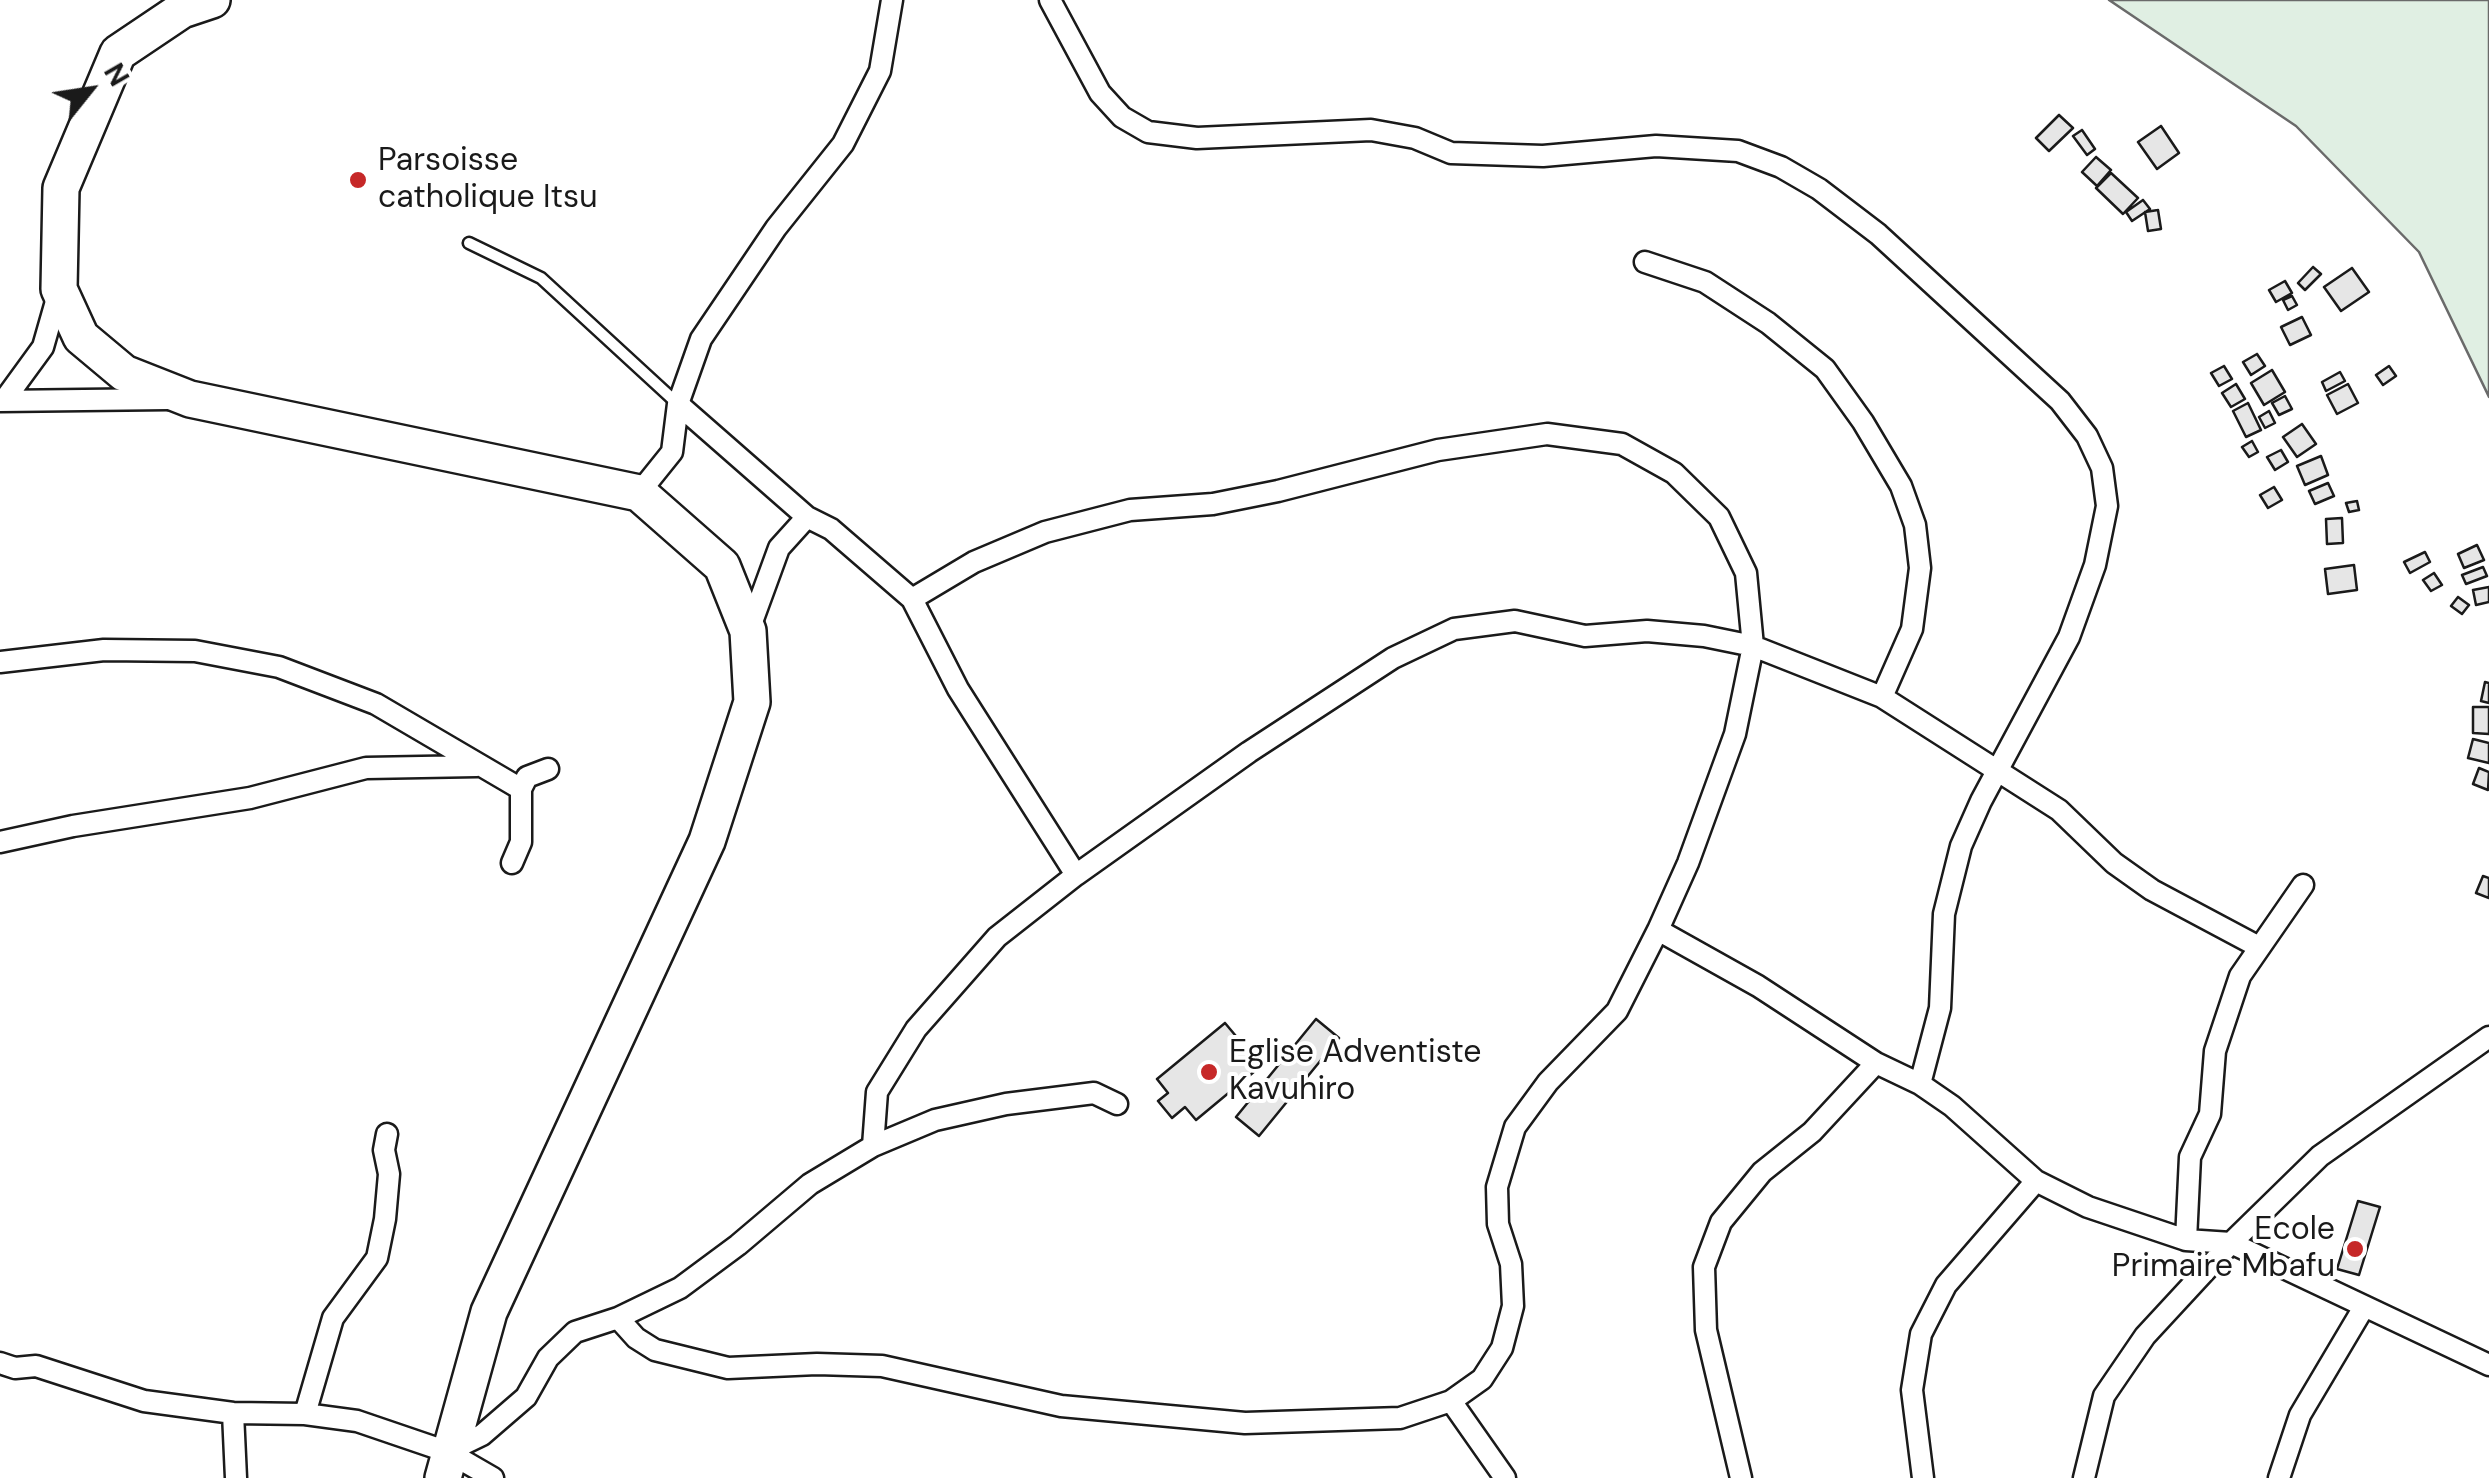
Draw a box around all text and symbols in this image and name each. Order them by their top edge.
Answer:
north arrow [40,40,140,140]
text: N [95,57,138,93]
place label: Parsoisse catholique Itsu [378,143,598,218]
marker: Parsoisse catholique Itsu [347,169,369,191]
place label: Eglise Adventiste Kavuhiro [1229,1035,1481,1110]
marker: Eglise Adventiste Kavuhiro [1198,1061,1220,1083]
place label: Ecole Primaire Mbafu [2112,1212,2335,1287]
marker: Ecole Primaire Mbafu [2344,1238,2366,1260]

